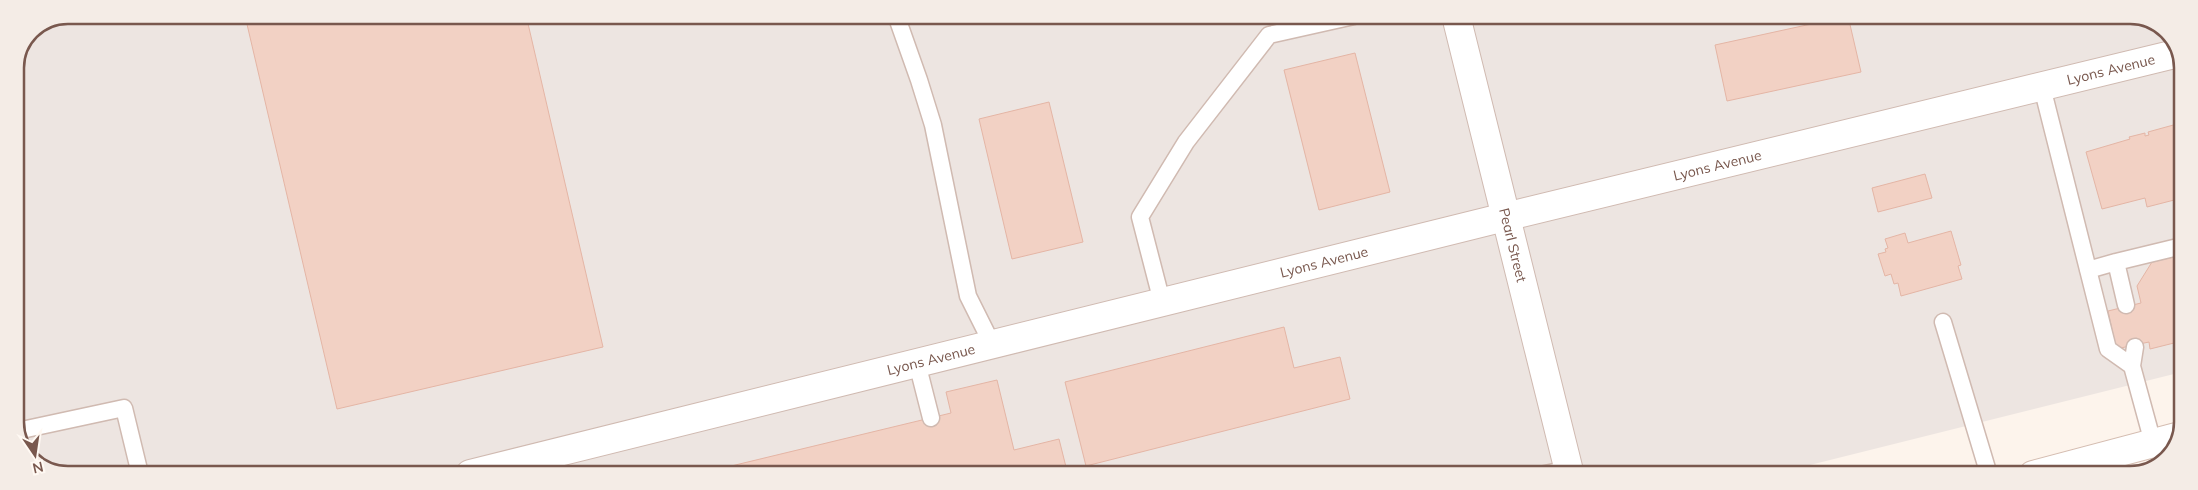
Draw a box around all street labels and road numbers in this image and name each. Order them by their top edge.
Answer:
street label: Lyons Avenue [2065,50,2157,89]
street label: Lyons Avenue [1672,146,1763,185]
street label: Pearl Street [1495,206,1531,284]
street label: Lyons Avenue [1278,242,1370,282]
street label: Lyons Avenue [885,340,977,379]

